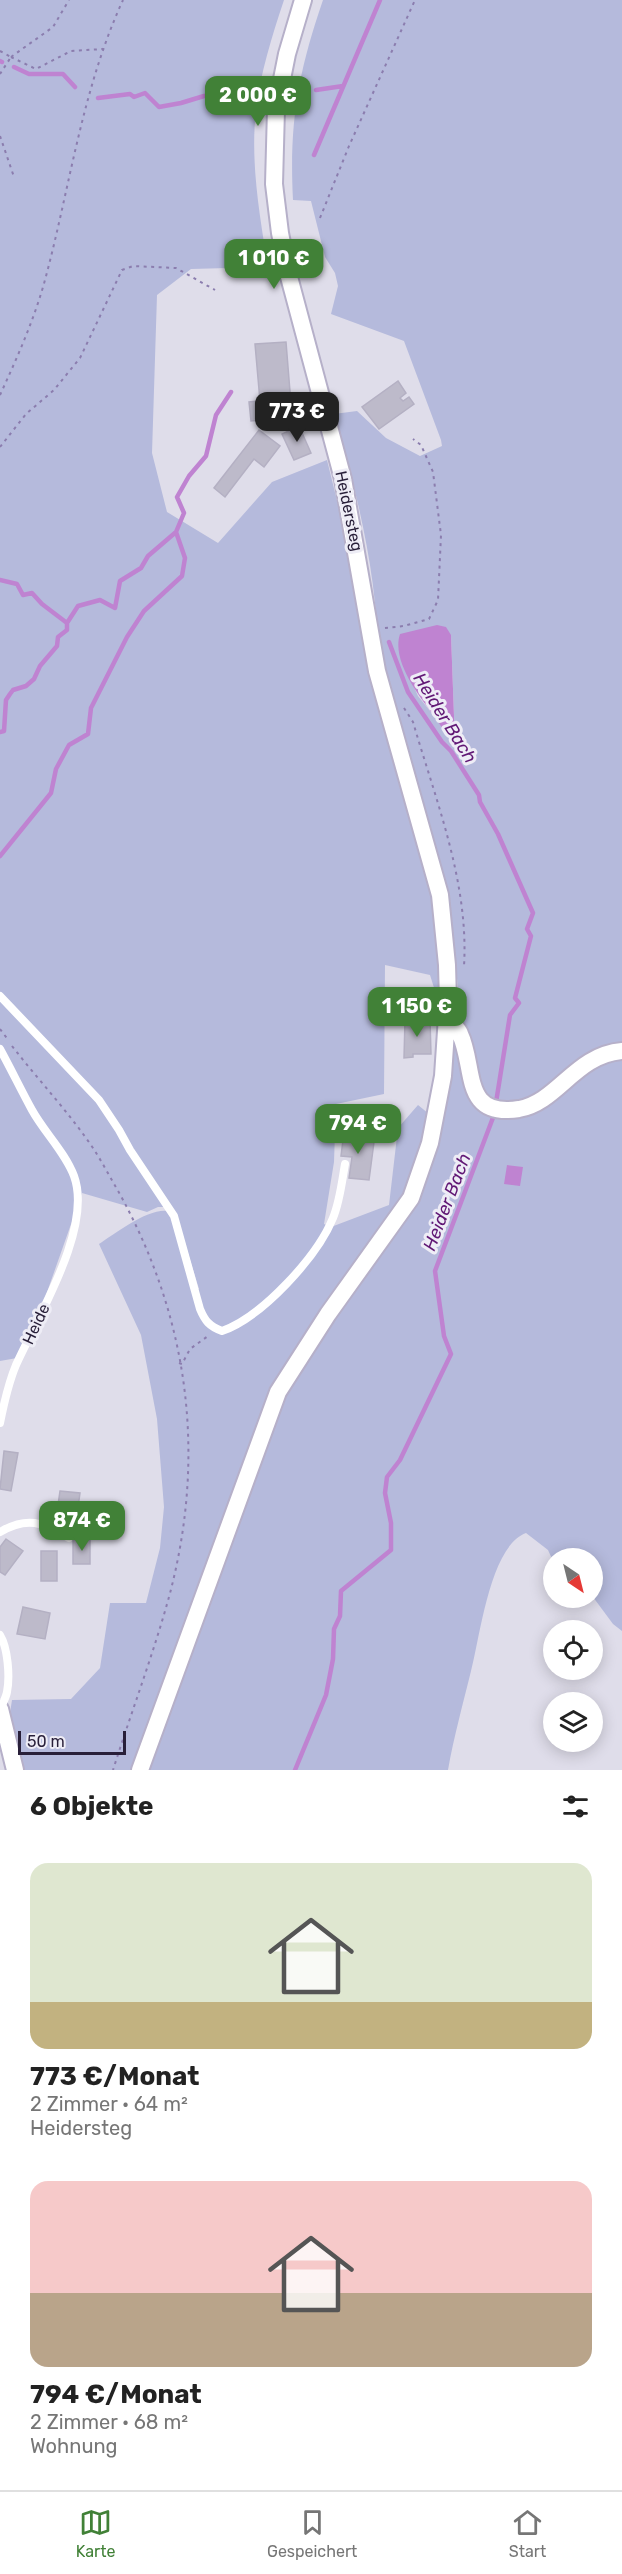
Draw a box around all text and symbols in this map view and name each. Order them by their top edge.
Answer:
pin: 2 000 € [203,76,313,127]
text: 2 000 € [219,83,297,107]
pin: 1 010 € [219,239,329,290]
text: 1 010 € [238,246,310,270]
pin: 773 € [255,392,339,443]
text: 773 € [269,399,325,423]
street label: Heidersteg [331,469,367,553]
water label: Heider Bach [409,669,482,767]
pin: 1 150 € [362,987,472,1038]
text: 1 150 € [382,994,452,1018]
pin: 794 € [316,1104,400,1155]
text: 794 € [329,1111,387,1135]
water label: Heider Bach [418,1150,476,1254]
street label: Heide [18,1301,54,1347]
pin: 874 € [40,1501,124,1552]
text: 874 € [53,1508,111,1532]
north arrow [543,1548,603,1608]
map controls [543,1548,603,1752]
button: locate [543,1620,603,1680]
button: layers [543,1692,603,1752]
scale bar [18,1728,126,1756]
text: 50 m [27,1732,65,1751]
icon: filters [559,1790,592,1823]
text: 6 Objekte [30,1791,154,1822]
icon: home [257,1902,365,2010]
text: 773 €/Monat [30,2061,199,2092]
text: 2 Zimmer · 64 m² [30,2092,188,2116]
text: Heidersteg [30,2116,132,2140]
icon: home [257,2220,365,2328]
text: 794 €/Monat [30,2379,202,2410]
text: 2 Zimmer · 68 m² [30,2410,188,2434]
text: Wohnung [30,2434,117,2458]
tab: Karte [76,2506,115,2561]
tab: Gespeichert [267,2506,357,2561]
tab: Start [509,2506,546,2561]

